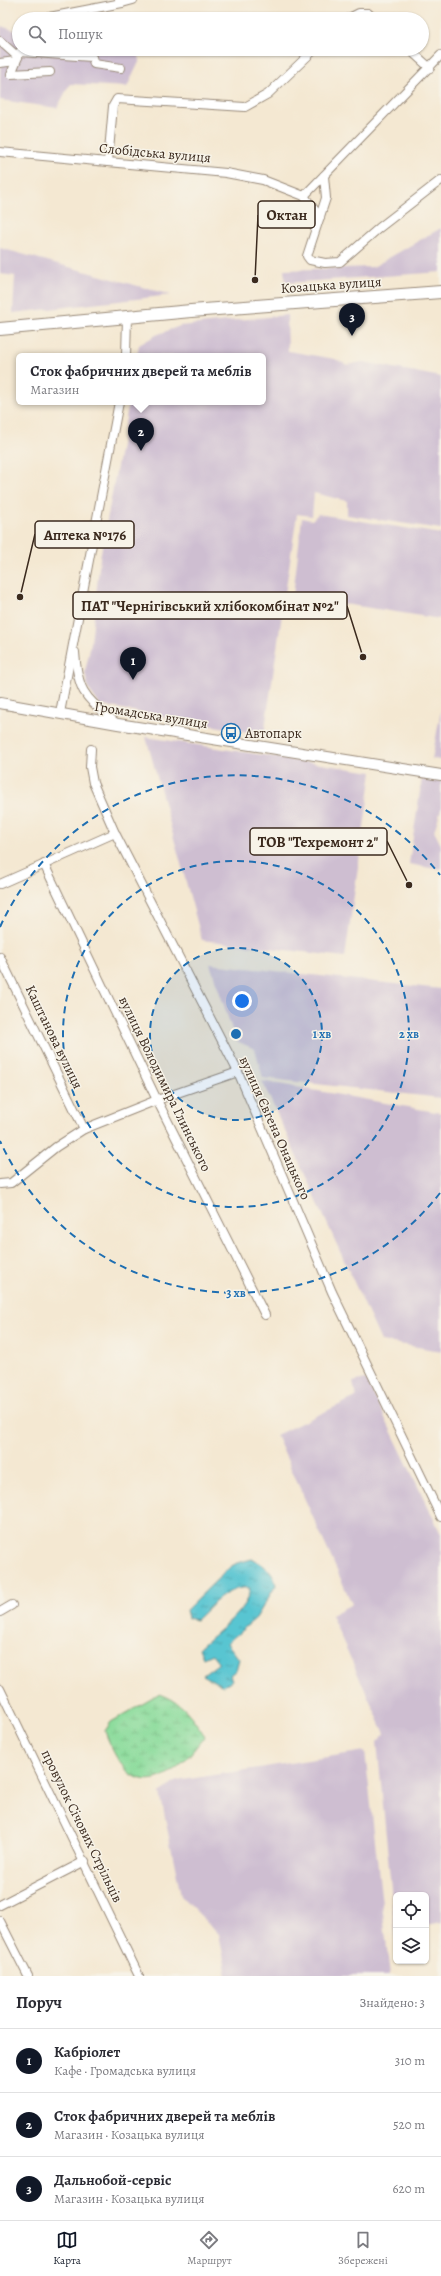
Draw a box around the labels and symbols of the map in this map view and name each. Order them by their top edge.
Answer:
street label: Слобідська вулиця [98,139,212,167]
callout: Октан [258,201,315,228]
text: Октан [267,205,308,225]
street label: Козацька вулиця [280,272,382,298]
pin: 3 [339,303,365,336]
pin: 2 [128,418,154,451]
callout: Аптека №176 [35,521,134,548]
text: Аптека №176 [43,525,126,545]
callout: ПАТ "Чернігівський хлібокомбінат №2" [73,592,347,619]
text: ПАТ "Чернігівський хлібокомбінат №2" [81,596,339,616]
pin: 1 [120,647,146,680]
street label: Громадська вулиця [93,697,209,733]
bus stop icon: Автопарк [220,722,242,744]
place label: Автопарк [244,724,302,743]
callout: ТОВ "Техремонт 2" [250,828,387,855]
text: ТОВ "Техремонт 2" [258,832,378,852]
street label: Каштанова вулиця [21,982,87,1092]
your location [232,991,252,1011]
street label: вулиця Володимира Глинського [114,993,216,1175]
text: 1 хв [313,1026,331,1042]
text: 2 хв [399,1026,419,1042]
centre of rings [229,1027,243,1041]
street label: вулиця Євгена Онацького [235,1053,315,1203]
text: 3 хв [226,1285,246,1301]
street label: провулок Січових Стрільців [37,1746,128,1906]

